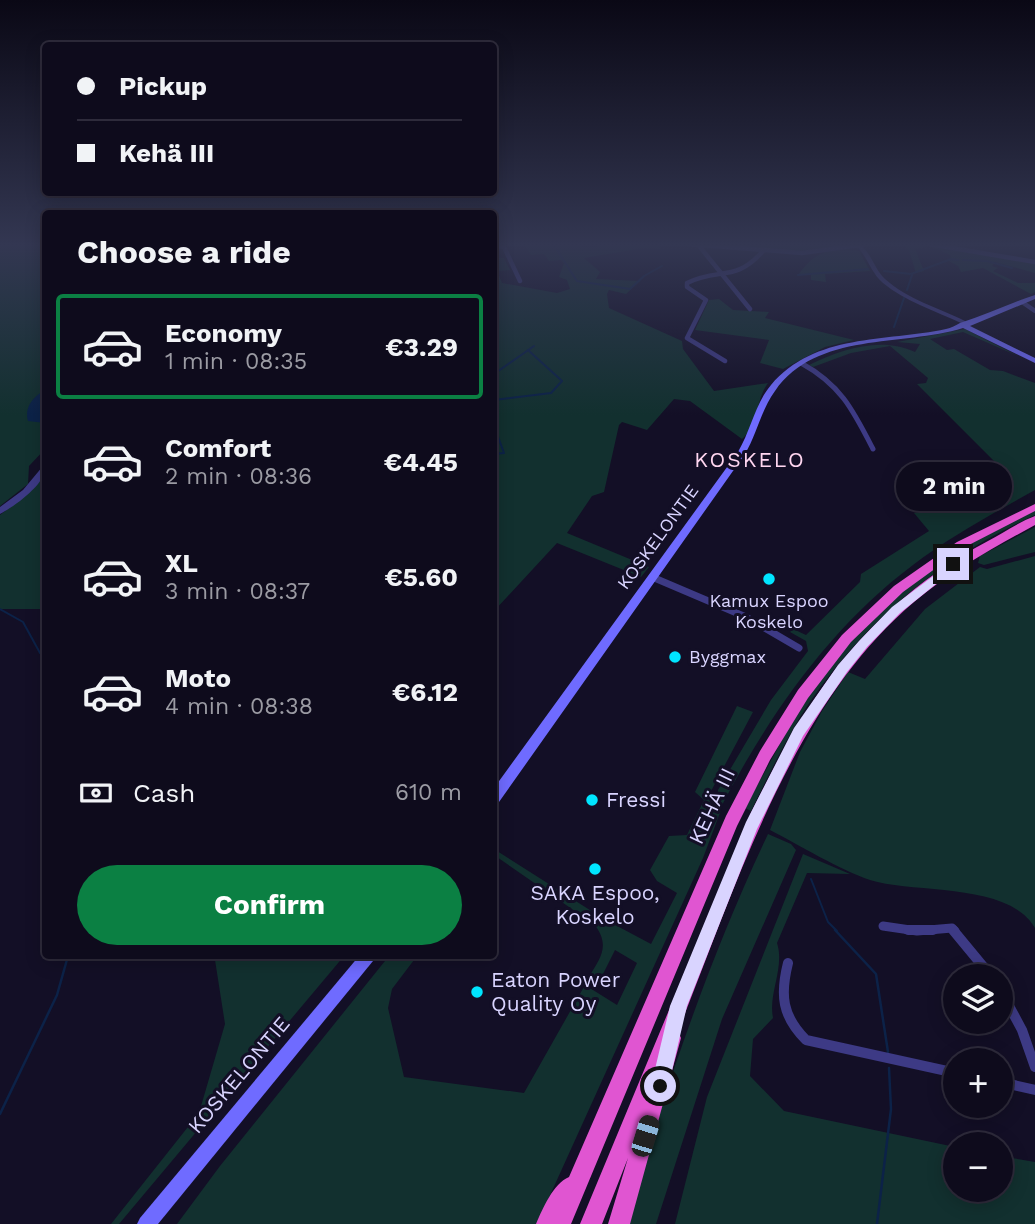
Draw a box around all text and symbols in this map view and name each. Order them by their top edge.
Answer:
text: Pickup [119,71,207,101]
text: Kehä III [119,138,214,168]
text: Choose a ride [77,233,291,271]
icon: car [81,315,144,378]
text: Economy [165,318,282,348]
text: €3.29 [385,332,458,362]
text: 1 min · 08:35 [165,348,307,375]
icon: car [81,430,144,493]
text: Comfort [165,433,271,463]
text: €4.45 [384,447,458,477]
district label: KOSKELO [694,447,806,472]
callout: 2 min [895,462,1011,512]
text: 2 min · 08:36 [165,463,312,490]
text: 2 min [923,473,985,500]
street label: KOSKELONTIE [613,480,703,593]
icon: car [81,545,144,608]
text: XL [165,548,198,578]
route end [937,548,969,580]
text: €5.60 [384,562,458,592]
marker: Kamux Espoo Koskelo [761,571,777,587]
text: 3 min · 08:37 [165,578,310,605]
place label: Kamux Espoo Koskelo [709,590,829,632]
place label: Byggmax [689,646,766,667]
marker: Byggmax [667,649,683,665]
icon: car [81,660,144,723]
text: Moto [165,663,231,693]
text: €6.12 [392,677,458,707]
text: 4 min · 08:38 [165,693,313,720]
street label: KEHÄ III [683,764,740,848]
icon: cash [77,774,115,812]
text: Cash [133,778,195,808]
text: 610 m [395,779,462,806]
place label: Fressi [606,787,666,812]
marker: Fressi [584,792,600,808]
marker: SAKA Espoo, Koskelo [587,861,603,877]
button: Confirm [77,865,462,945]
place label: SAKA Espoo, Koskelo [530,880,660,929]
map controls [943,964,1013,1202]
button: layers [943,964,1013,1034]
place label: Eaton Power Quality Oy [491,967,621,1016]
marker: Eaton Power Quality Oy [469,984,485,1000]
street label: KOSKELONTIE [182,1011,295,1138]
button: + [943,1048,1013,1118]
route start [644,1070,676,1102]
car [629,1113,662,1159]
button: − [943,1132,1013,1202]

